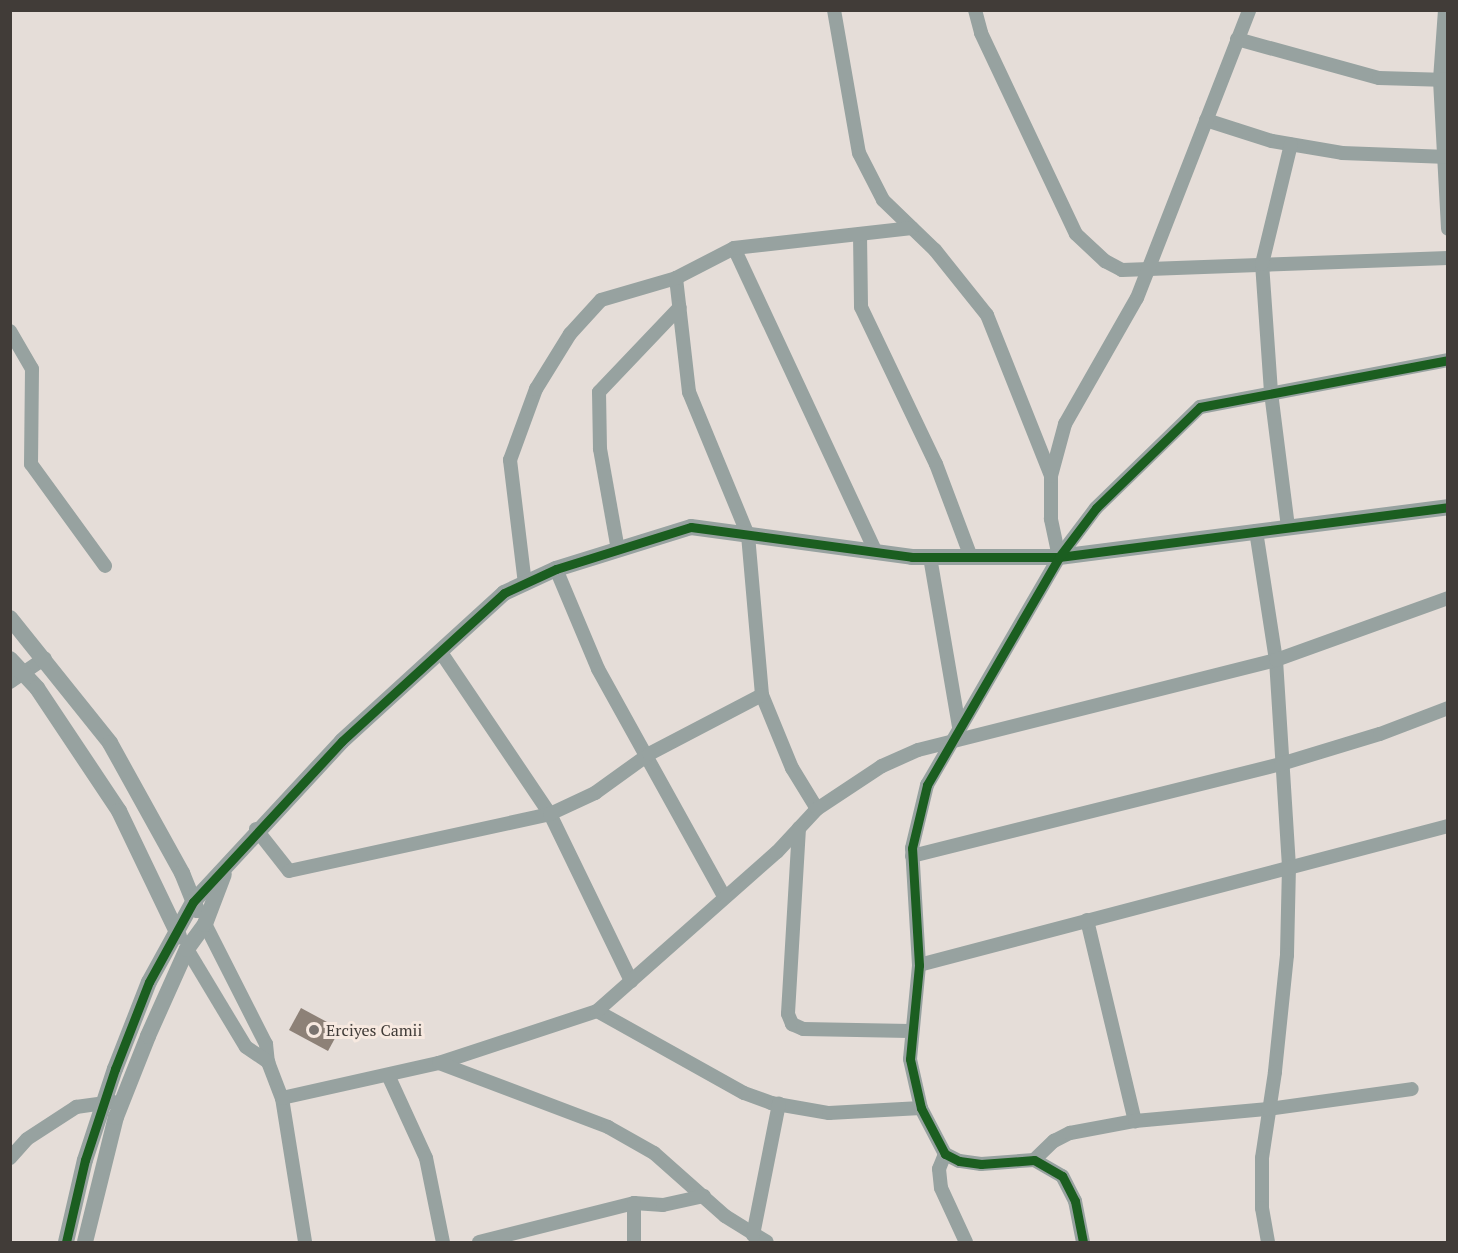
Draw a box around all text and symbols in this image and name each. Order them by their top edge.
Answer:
place label: Erciyes Camii [326,1020,422,1040]
marker: Erciyes Camii [307,1023,321,1037]

